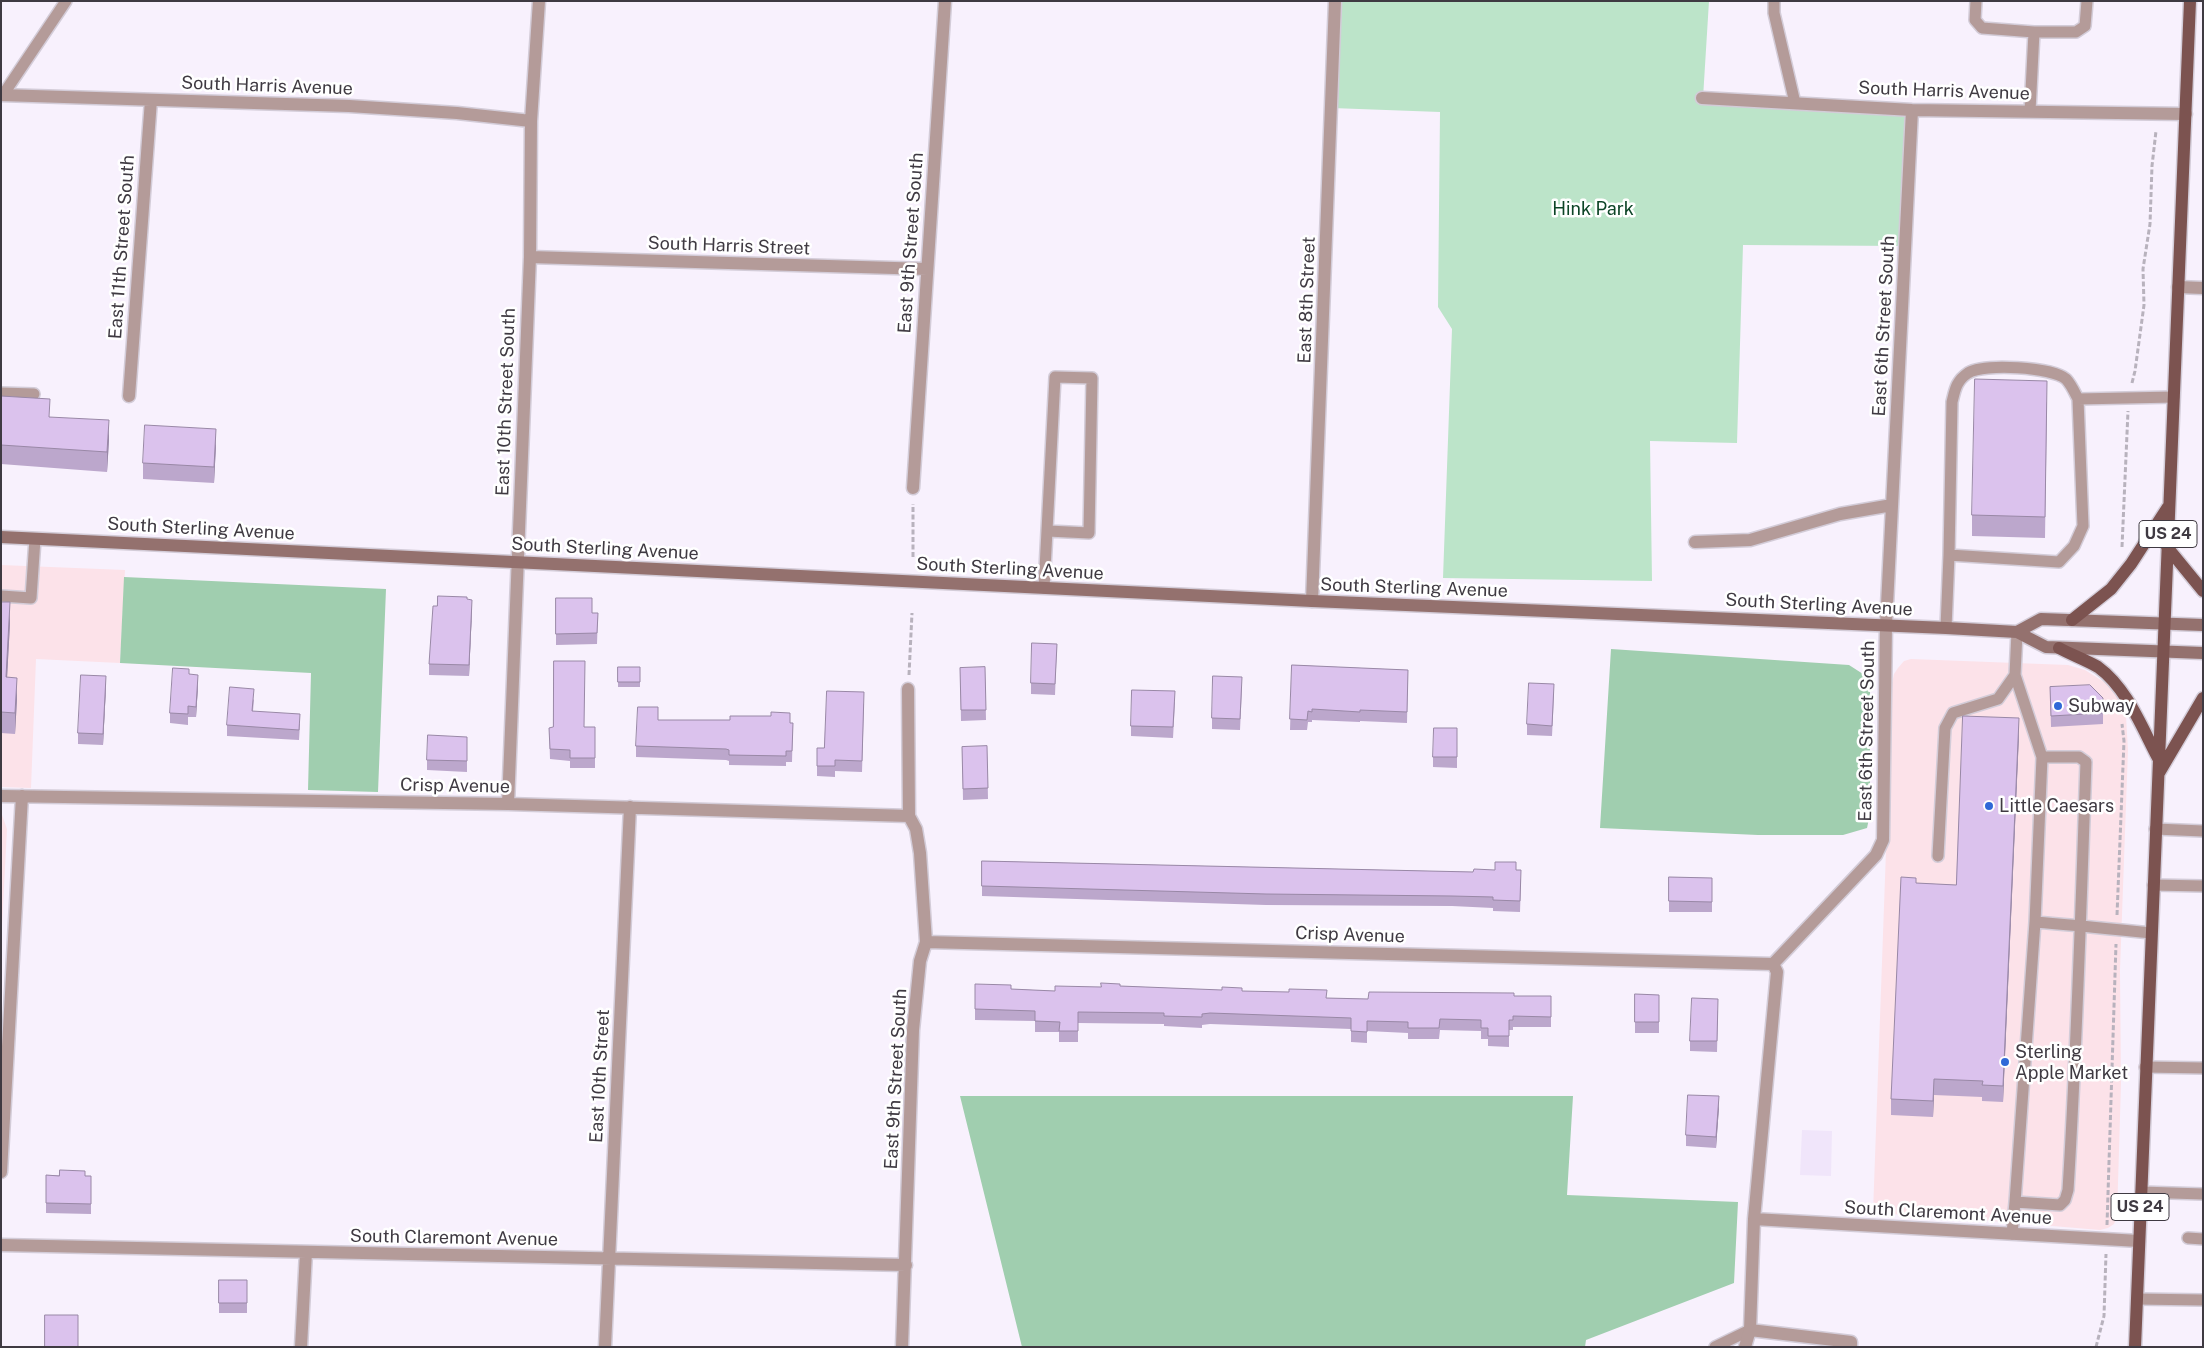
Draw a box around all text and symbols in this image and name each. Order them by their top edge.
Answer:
street label: South Harris Avenue [181,72,353,100]
street label: South Harris Avenue [1858,77,2030,105]
street label: East 9th Street South [894,152,928,334]
street label: East 11th Street South [105,154,139,340]
park label: Hink Park [1552,198,1634,220]
street label: South Harris Street [647,232,811,260]
street label: East 6th Street South [1868,235,1900,417]
street label: East 8th Street [1294,236,1320,364]
street label: East 10th Street South [492,308,520,496]
street label: South Sterling Avenue [107,513,295,545]
road number: US 24 [2139,520,2197,548]
street label: South Sterling Avenue [511,533,699,565]
street label: South Sterling Avenue [916,553,1104,585]
street label: South Sterling Avenue [1320,574,1508,602]
street label: South Sterling Avenue [1725,589,1913,621]
street label: East 6th Street South [1855,640,1879,822]
place label: Subway [2068,695,2134,717]
marker: Subway [2052,700,2064,712]
street label: Crisp Avenue [400,774,510,798]
place label: Little Caesars [1999,795,2114,817]
marker: Little Caesars [1983,800,1995,812]
street label: Crisp Avenue [1295,922,1405,948]
street label: East 9th Street South [880,988,912,1170]
street label: East 10th Street [586,1009,614,1143]
place label: Sterling Apple Market [2015,1041,2128,1084]
marker: Sterling Apple Market [1999,1056,2011,1068]
road number: US 24 [2111,1194,2169,1220]
street label: South Claremont Avenue [1844,1197,2052,1229]
street label: South Claremont Avenue [350,1225,558,1251]

